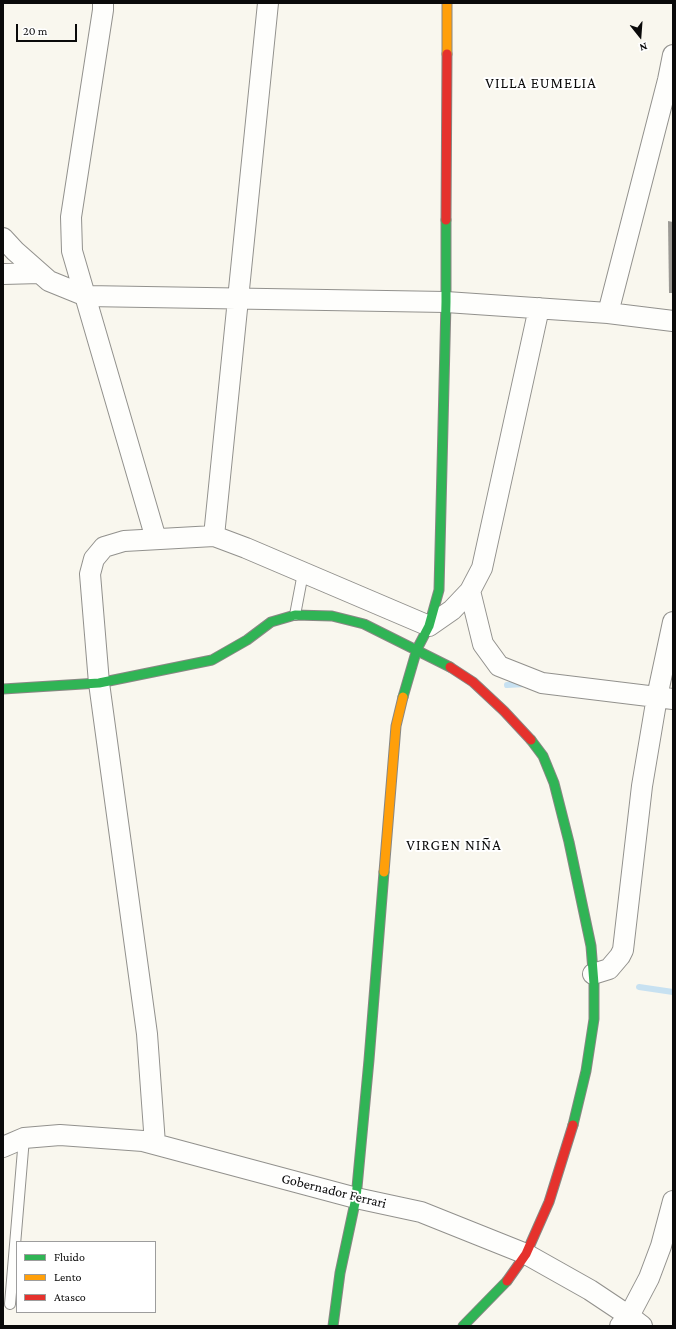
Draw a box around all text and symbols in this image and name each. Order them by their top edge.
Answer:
scale bar [18,16,79,42]
north arrow [620,16,660,56]
text: 20 m [23,24,47,38]
text: N [638,41,649,54]
district label: VILLA EUMELIA [485,74,597,92]
district label: VIRGEN NIÑA [406,836,502,854]
street label: Gobernador Ferrari [280,1170,388,1212]
legend [16,1241,156,1313]
text: Fluido [54,1250,85,1264]
text: Lento [54,1270,82,1284]
text: Atasco [54,1290,86,1304]

